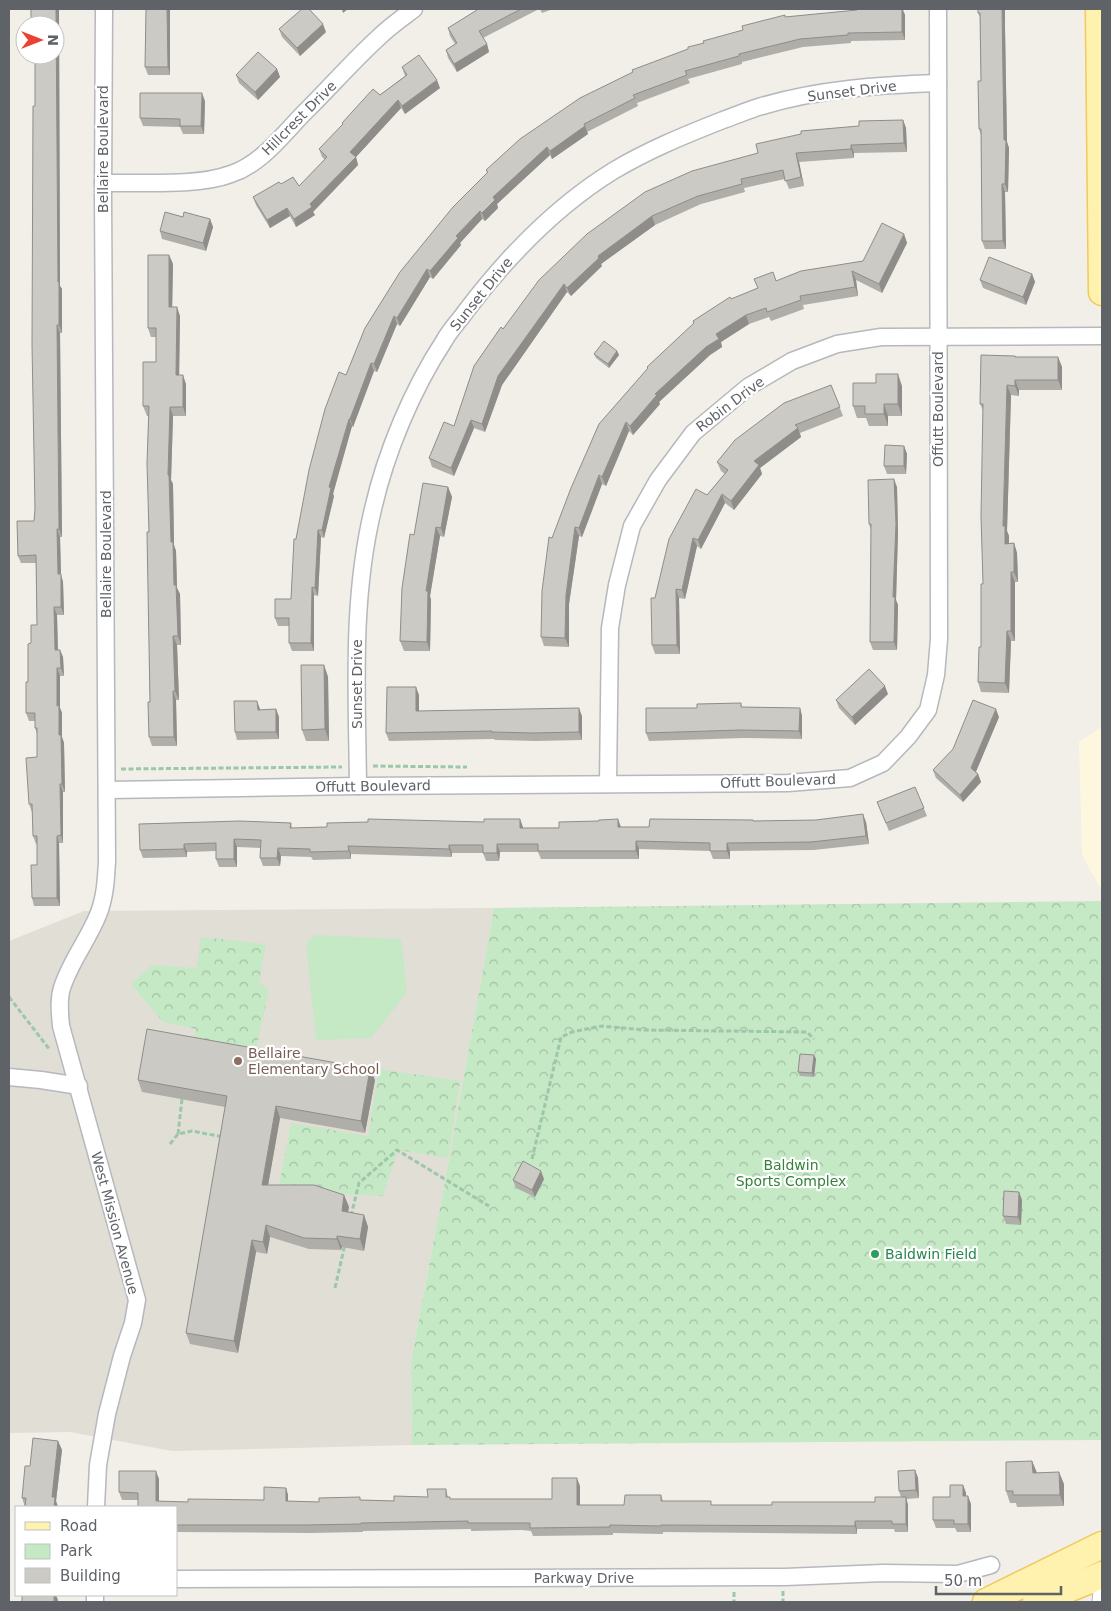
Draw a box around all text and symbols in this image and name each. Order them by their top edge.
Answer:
north arrow [15,15,65,65]
text: N [45,34,61,46]
street label: Hillcrest Drive [259,78,339,158]
street label: Sunset Drive [806,78,898,104]
street label: Bellaire Boulevard [95,85,111,213]
street label: Sunset Drive [447,254,515,334]
street label: Offutt Boulevard [930,351,946,467]
street label: Robin Drive [693,373,767,435]
street label: Bellaire Boulevard [98,490,114,618]
street label: Sunset Drive [349,639,365,729]
street label: Offutt Boulevard [720,771,836,791]
street label: Offutt Boulevard [315,777,431,795]
place label: Bellaire Elementary School [248,1045,380,1077]
marker: Bellaire Elementary School [232,1055,244,1067]
street label: West Mission Avenue [88,1150,142,1296]
park label: Baldwin Sports Complex [736,1157,846,1189]
place label: Baldwin Field [885,1246,977,1262]
marker: Baldwin Field [869,1248,881,1260]
legend [15,1506,178,1596]
text: Road [60,1517,98,1535]
text: Park [60,1542,93,1560]
scale bar [936,1564,1061,1596]
text: Building [60,1567,121,1585]
street label: Parkway Drive [534,1570,634,1586]
text: 50 m [944,1572,982,1590]

